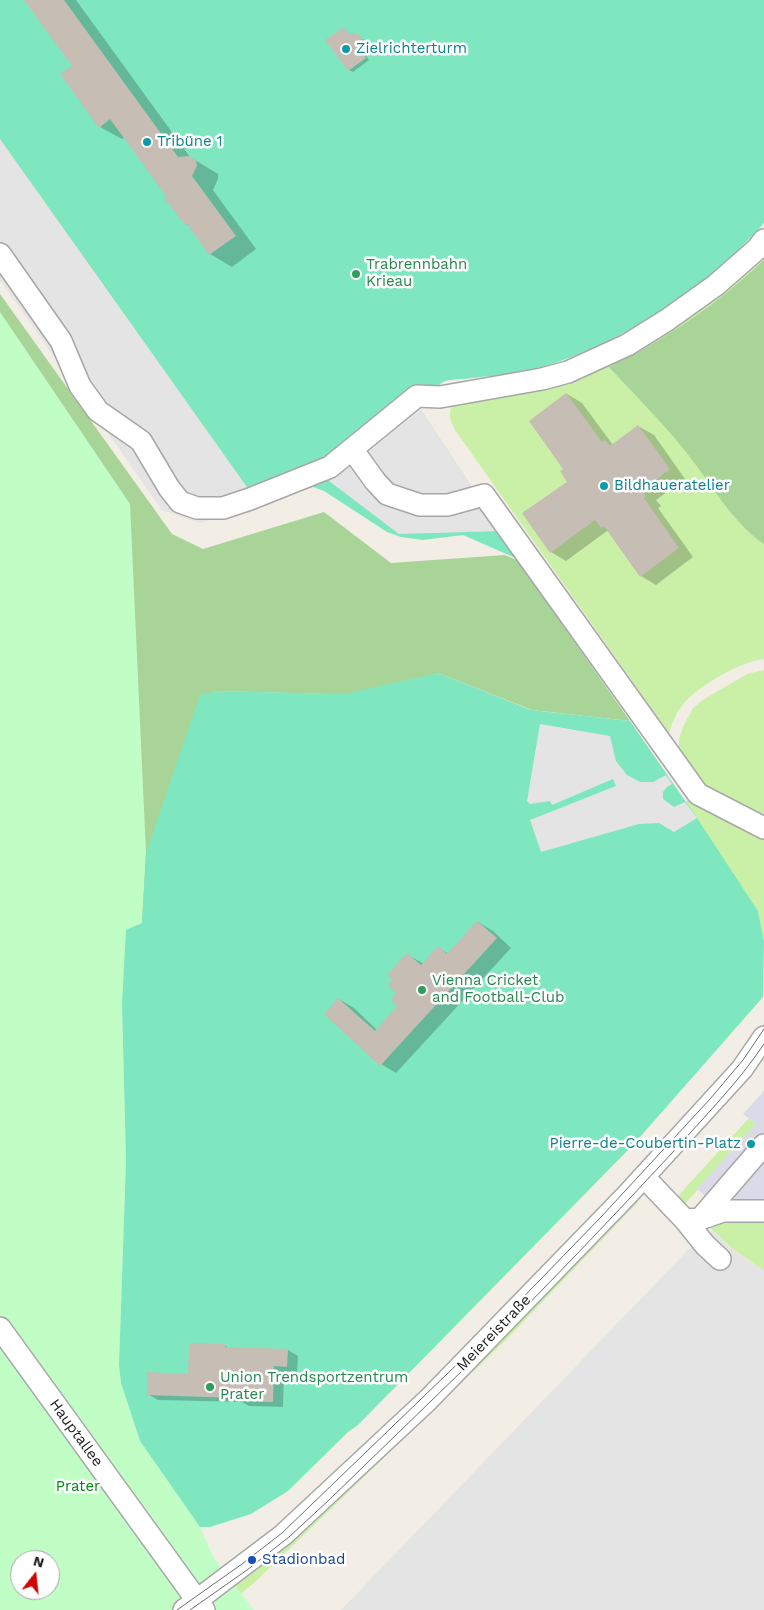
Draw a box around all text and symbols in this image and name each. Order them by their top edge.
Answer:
place label: Zielrichterturm [356,40,467,58]
marker: Zielrichterturm [340,43,352,55]
place label: Tribüne 1 [157,133,223,151]
marker: Tribüne 1 [141,136,153,148]
place label: Trabrennbahn Krieau [366,256,467,291]
marker: Trabrennbahn Krieau [350,268,362,280]
place label: Bildhaueratelier [614,477,730,495]
marker: Bildhaueratelier [598,480,610,492]
place label: Vienna Cricket and Football-Club [432,972,564,1007]
marker: Vienna Cricket and Football-Club [416,984,428,996]
place label: Pierre-de-Coubertin-Platz [549,1135,741,1153]
marker: Pierre-de-Coubertin-Platz [745,1138,757,1150]
street label: Meiereistraße [453,1291,535,1375]
place label: Union Trendsportzentrum Prater [220,1369,408,1404]
marker: Union Trendsportzentrum Prater [204,1381,216,1393]
street label: Hauptallee [45,1396,107,1470]
park label: Prater [56,1478,100,1496]
north arrow [10,1550,60,1600]
place label: Stadionbad [262,1551,345,1569]
text: N [32,1552,46,1571]
marker: Stadionbad [246,1554,258,1566]

